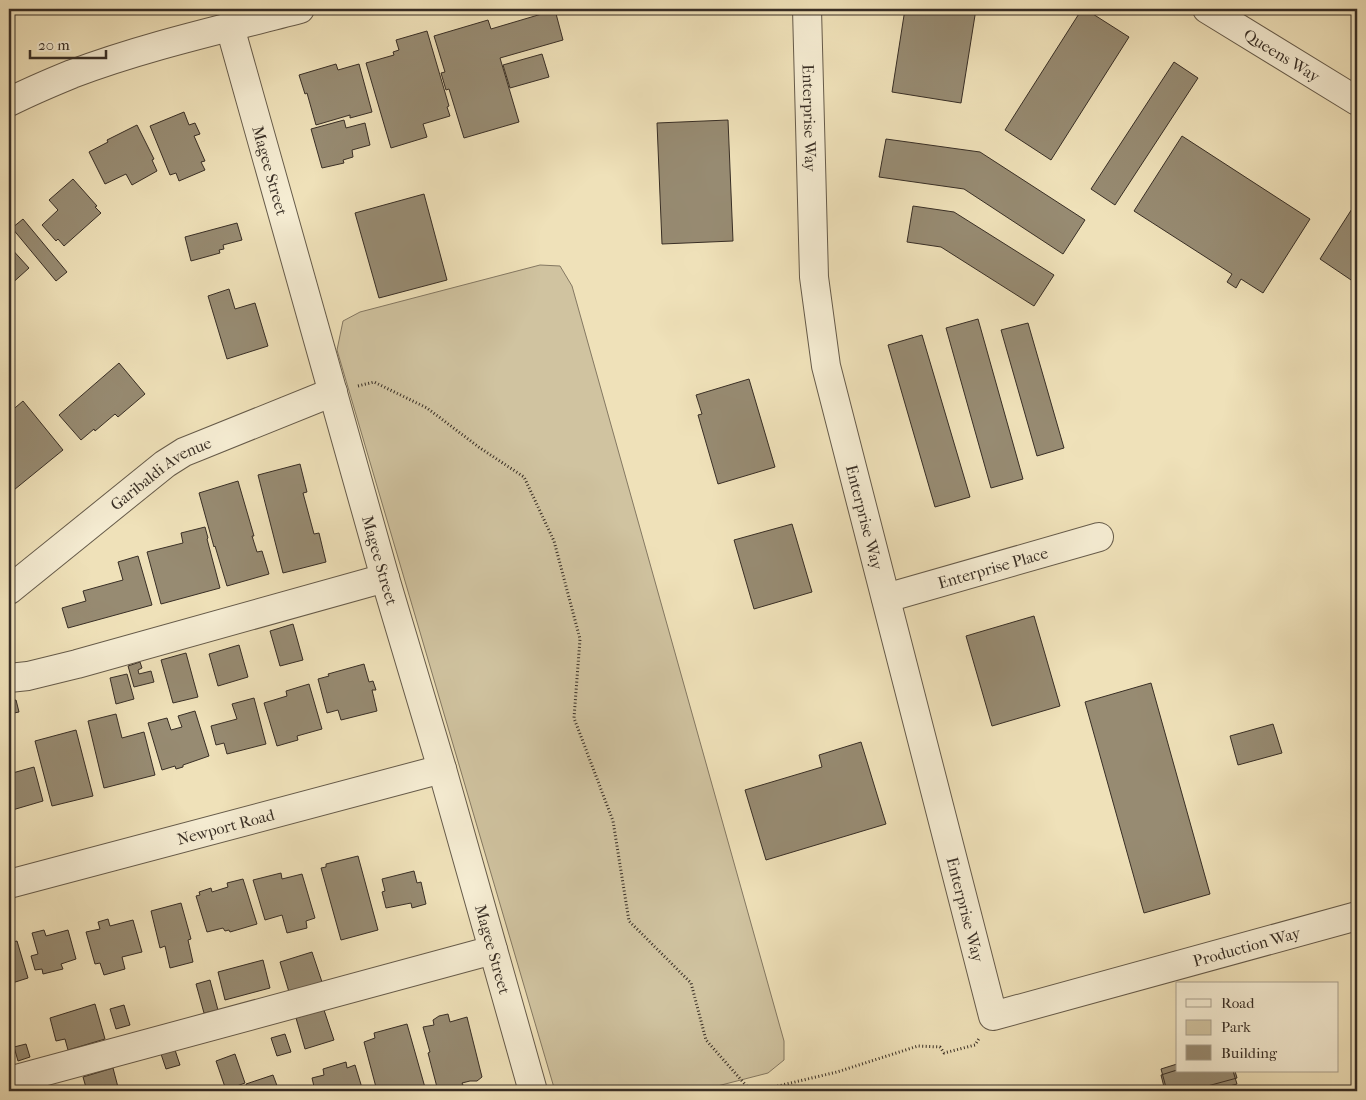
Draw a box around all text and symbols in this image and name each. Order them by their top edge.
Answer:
street label: Queens Way [1240,25,1324,86]
scale bar [30,28,106,60]
text: 20 m [38,36,70,54]
street label: Enterprise Way [798,64,820,172]
street label: Magee Street [248,124,292,218]
street label: Garibaldi Avenue [106,433,214,514]
street label: Enterprise Way [842,463,887,572]
street label: Magee Street [358,514,402,608]
street label: Enterprise Place [936,543,1050,593]
street label: Newport Road [175,805,277,849]
street label: Enterprise Way [943,855,988,964]
street label: Magee Street [471,902,514,997]
street label: Production Way [1191,923,1303,971]
legend [1176,982,1338,1072]
text: Road [1221,994,1255,1012]
text: Park [1221,1018,1251,1036]
text: Building [1221,1044,1278,1062]

